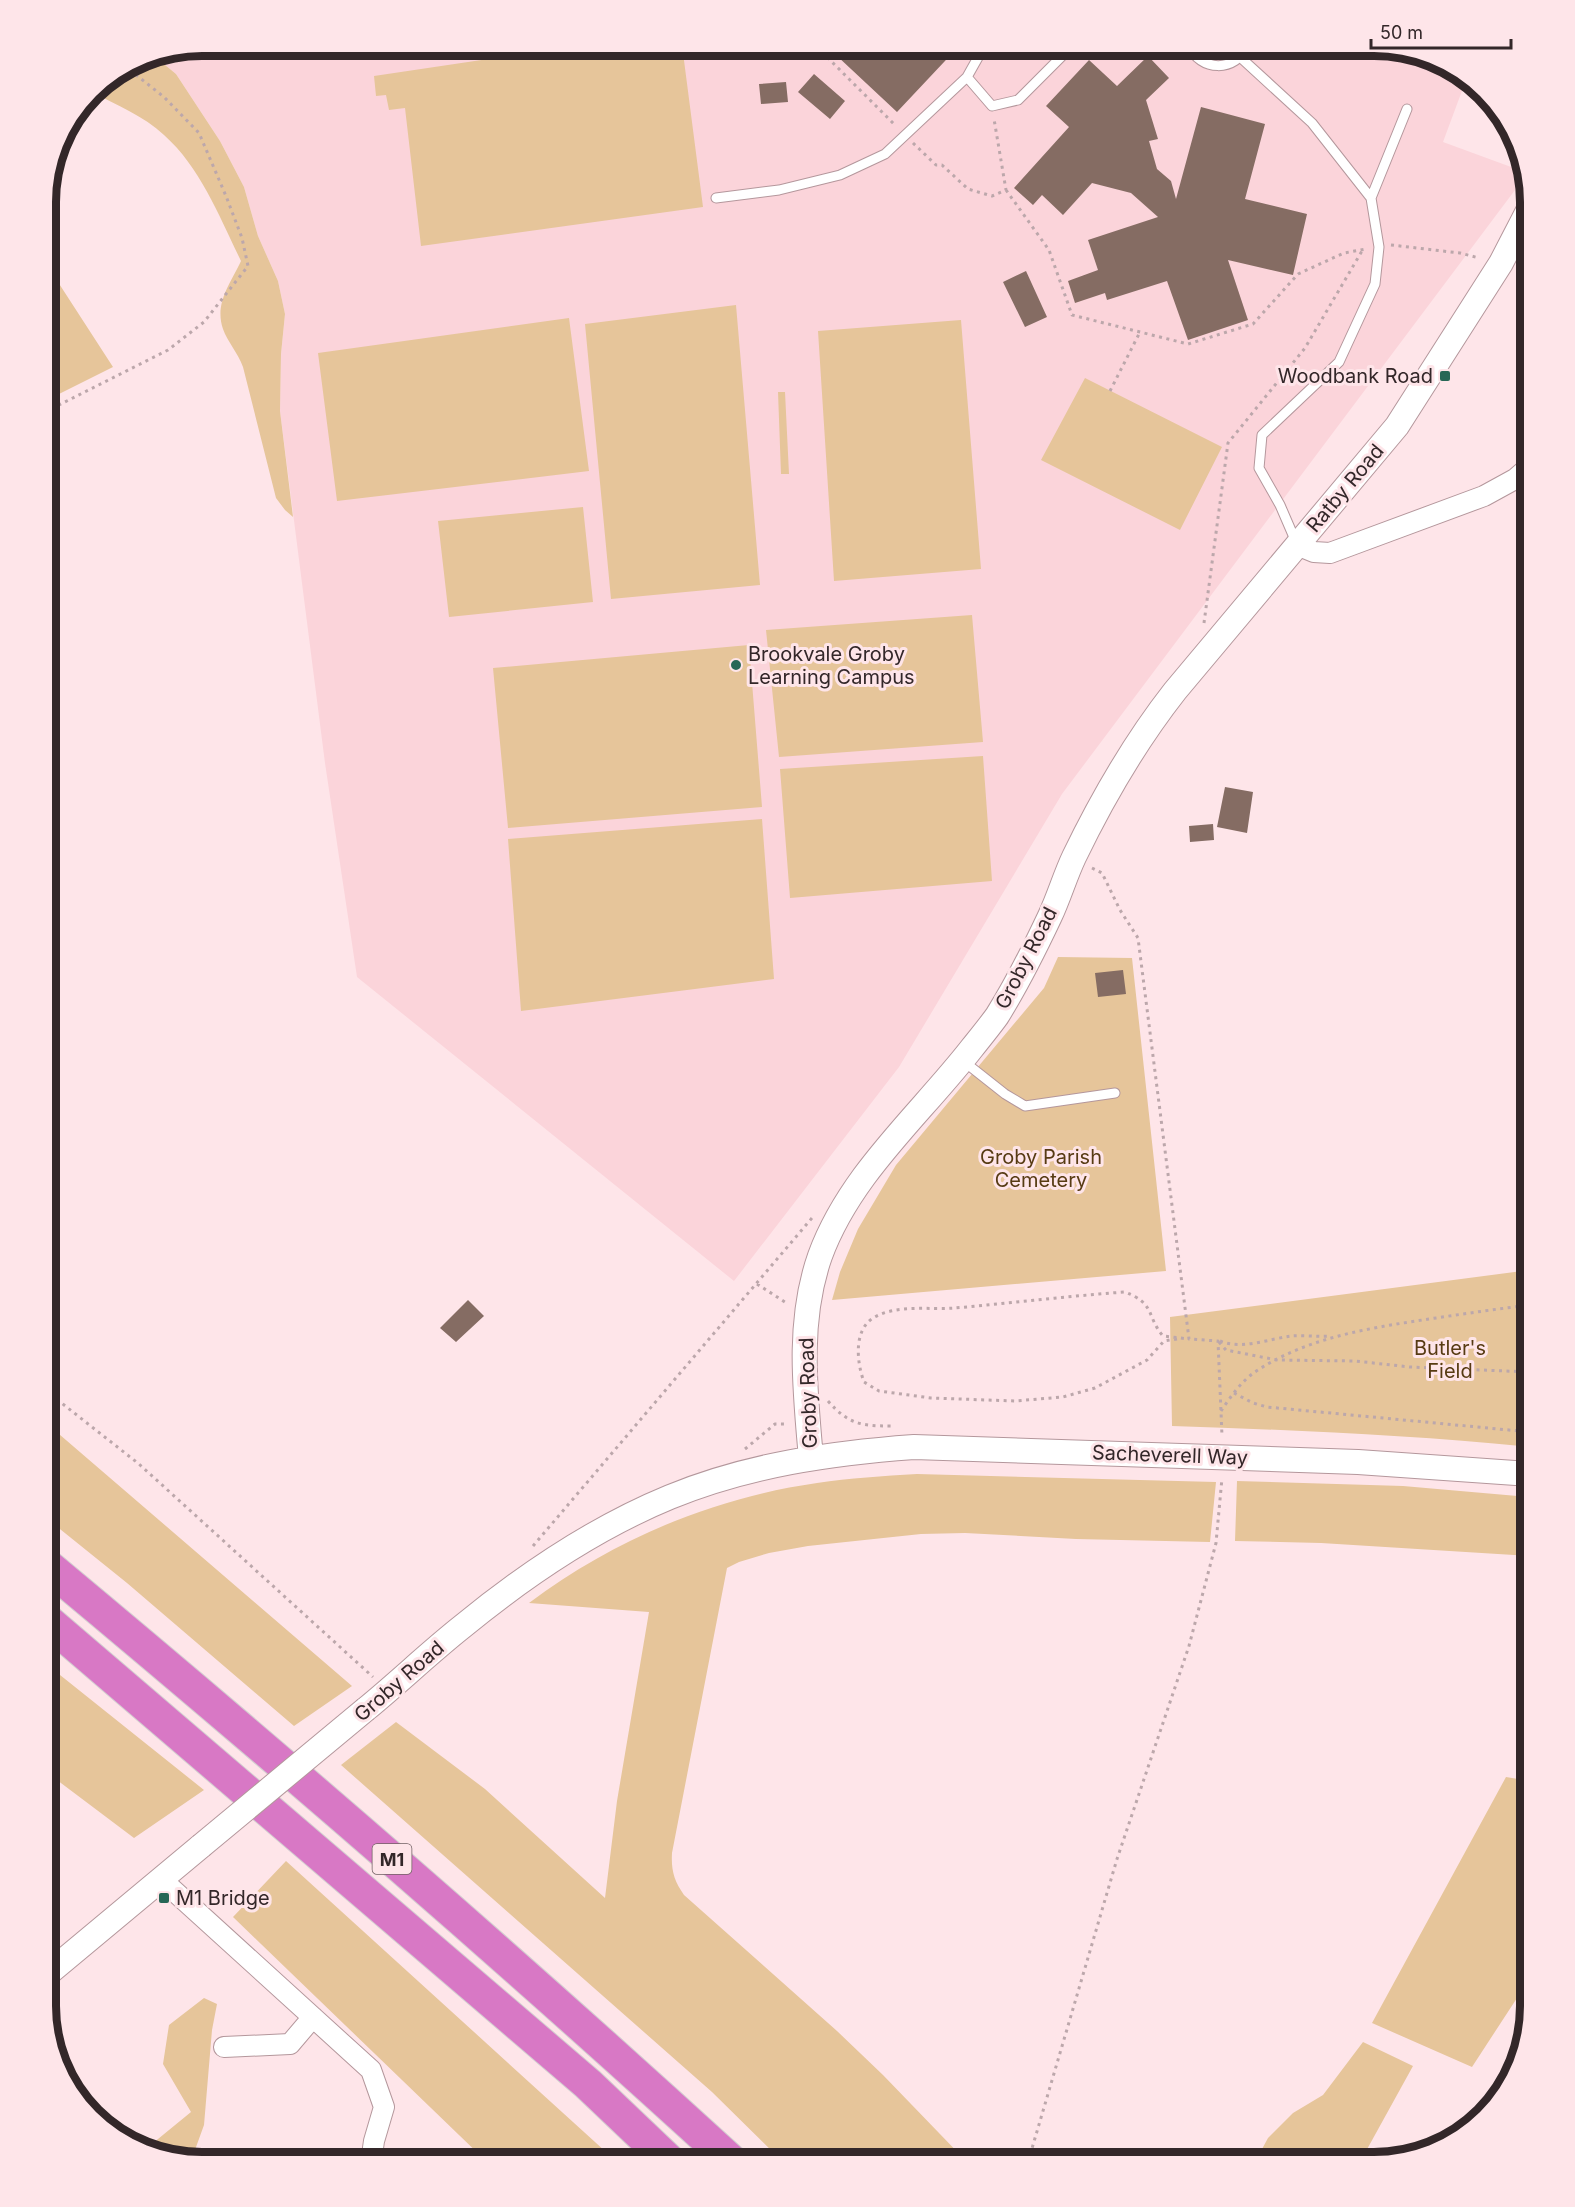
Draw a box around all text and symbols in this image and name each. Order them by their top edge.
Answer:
scale bar [1371,12,1510,50]
text: 50 m [1380,22,1423,43]
place label: Woodbank Road [1278,364,1433,388]
marker: Woodbank Road [1438,369,1452,383]
street label: Ratby Road [1301,439,1389,537]
place label: Brookvale Groby Learning Campus [748,642,915,689]
marker: Brookvale Groby Learning Campus [729,658,743,672]
street label: Groby Road [990,903,1062,1013]
park label: Groby Parish Cemetery [980,1145,1102,1192]
park label: Butler's Field [1414,1336,1486,1383]
street label: Groby Road [794,1337,822,1449]
street label: Sacheverell Way [1092,1440,1248,1470]
street label: Groby Road [349,1636,449,1726]
road number: M1 [372,1844,412,1874]
place label: M1 Bridge [176,1886,270,1910]
marker: M1 Bridge [157,1891,171,1905]

